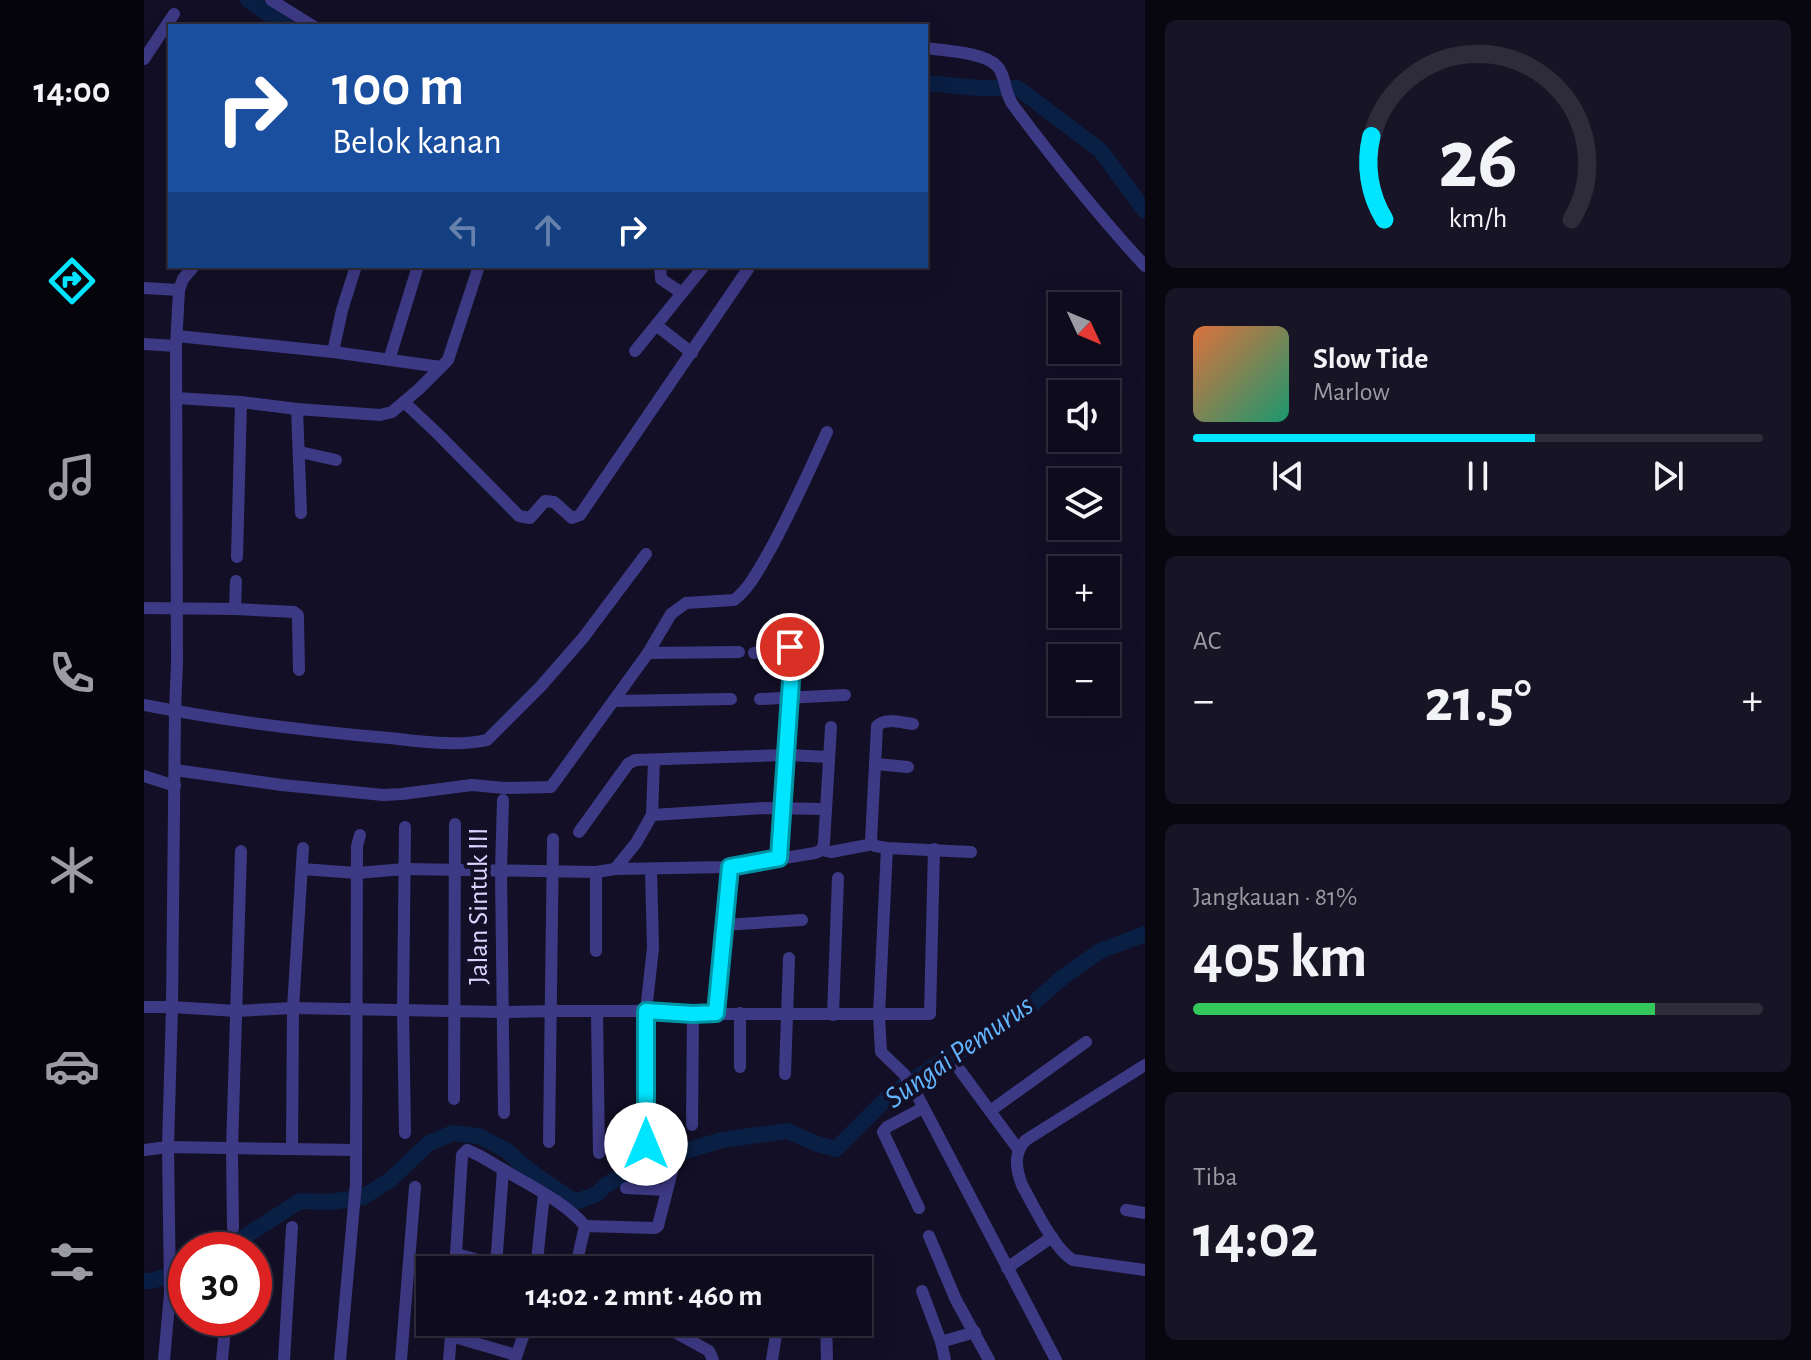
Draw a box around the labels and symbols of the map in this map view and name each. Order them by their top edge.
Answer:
north arrow [1048,292,1120,364]
pin [756,613,824,681]
street label: Jalan Sintuk III [465,827,493,985]
water label: Sungai Pemurus [879,990,1039,1114]
position arrow [604,1102,688,1186]
speed limit sign: 30 [168,1232,272,1336]

